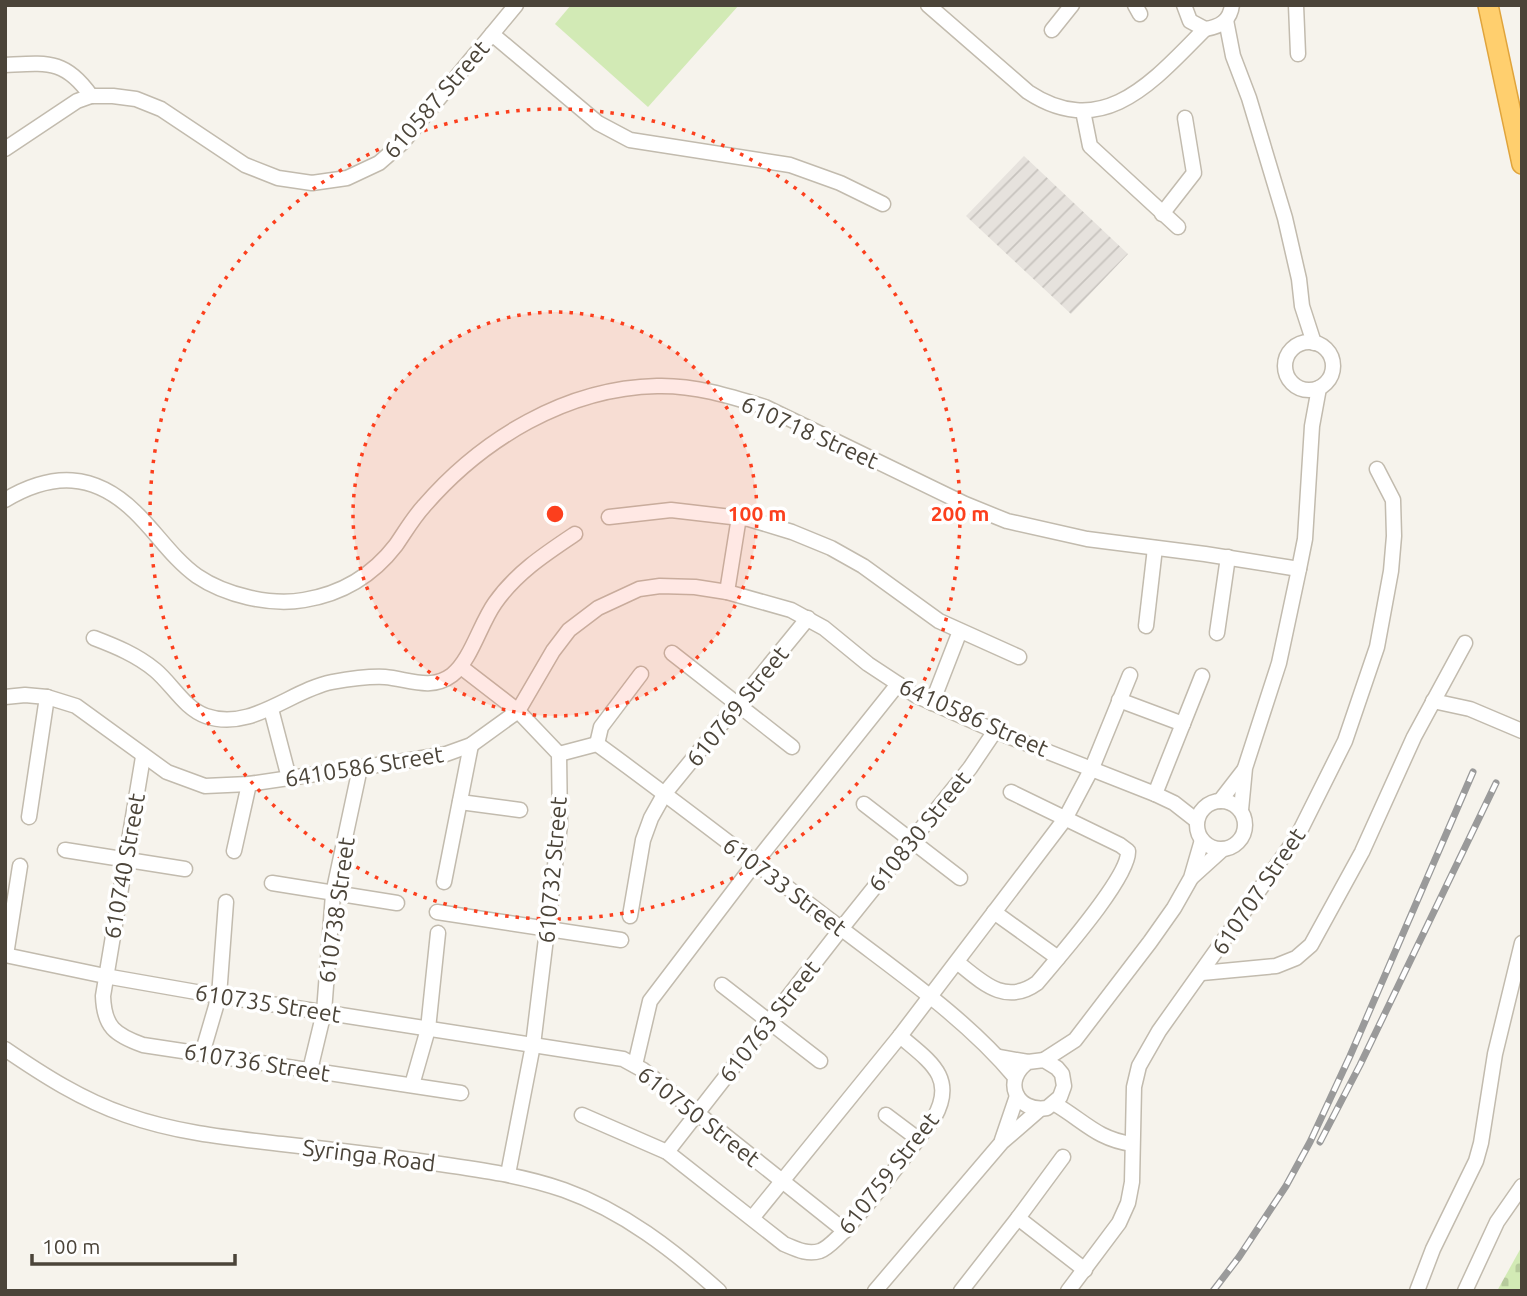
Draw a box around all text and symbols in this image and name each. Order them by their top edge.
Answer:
street label: 610587 Street [378,35,494,163]
street label: 610718 Street [738,391,882,473]
text: 100 m [728,501,786,525]
text: 200 m [931,501,989,525]
centre of rings [543,502,567,526]
street label: 610769 Street [681,641,793,771]
street label: 6410586 Street [896,673,1052,761]
street label: 6410586 Street [283,741,445,791]
street label: 610830 Street [863,766,975,896]
street label: 610740 Street [99,791,149,941]
street label: 610732 Street [533,796,571,944]
street label: 610707 Street [1206,823,1310,959]
street label: 610733 Street [719,832,851,940]
street label: 610738 Street [313,835,359,985]
street label: 610763 Street [714,955,824,1087]
street label: 610735 Street [193,979,343,1027]
street label: 610736 Street [182,1038,332,1086]
street label: 610750 Street [633,1061,765,1171]
street label: 610759 Street [833,1107,943,1239]
street label: Syringa Road [301,1134,437,1176]
scale bar [32,1222,234,1266]
text: 100 m [42,1234,100,1258]

